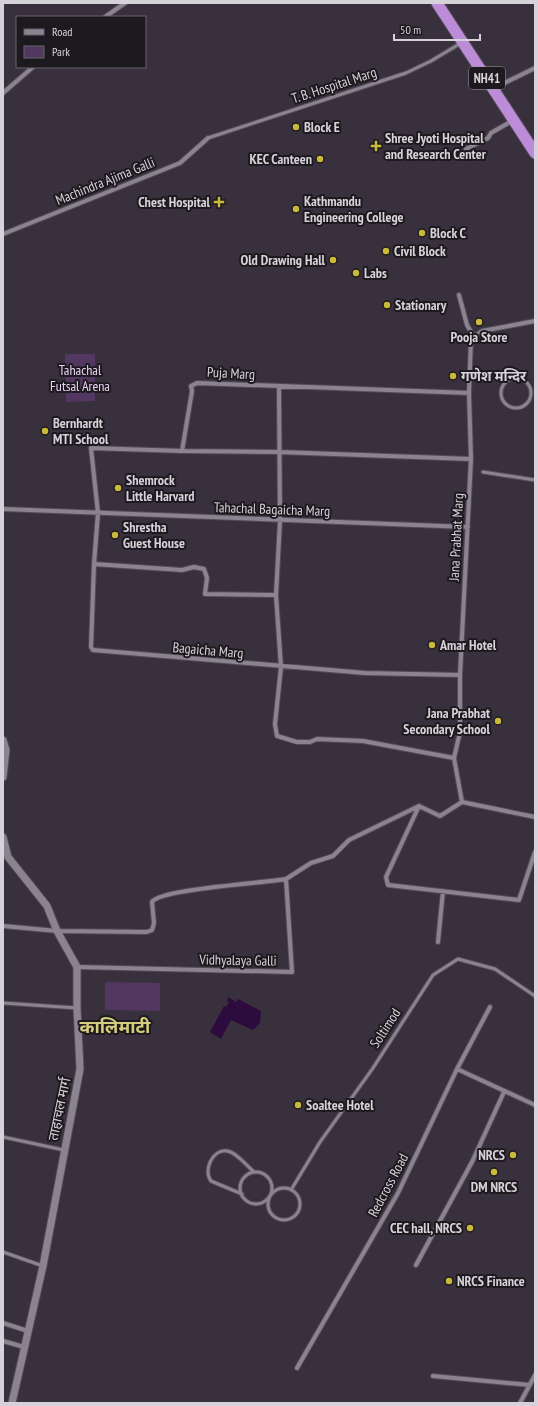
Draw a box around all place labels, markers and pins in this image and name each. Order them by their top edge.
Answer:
place label: Block E [304,118,340,136]
marker: Block E [291,122,301,132]
place label: Shree Jyoti Hospital and Research Center [385,129,487,163]
marker: Shree Jyoti Hospital and Research Center [370,140,382,152]
place label: KEC Canteen [249,150,312,168]
marker: KEC Canteen [315,154,325,164]
place label: Kathmandu Engineering College [304,192,404,226]
place label: Chest Hospital [138,193,211,211]
marker: Chest Hospital [213,196,225,208]
marker: Kathmandu Engineering College [291,204,301,214]
place label: Block C [430,224,467,242]
marker: Block C [417,228,427,238]
place label: Civil Block [394,242,446,260]
marker: Civil Block [381,246,391,256]
place label: Old Drawing Hall [240,251,326,269]
marker: Old Drawing Hall [328,255,338,265]
place label: Labs [364,264,387,282]
marker: Labs [351,268,361,278]
place label: Stationary [395,296,447,314]
marker: Stationary [382,300,392,310]
marker: Pooja Store [474,317,484,327]
place label: Pooja Store [450,328,508,346]
place label: गणेश मन्दिर [461,367,527,385]
marker: गणेश मन्दिर [448,371,458,381]
place label: Bernhardt MTI School [53,414,109,448]
marker: Bernhardt MTI School [40,426,50,436]
place label: Shemrock Little Harvard [126,471,194,505]
marker: Shemrock Little Harvard [113,483,123,493]
place label: Shrestha Guest House [123,518,185,552]
marker: Shrestha Guest House [110,530,120,540]
place label: Amar Hotel [439,636,497,654]
marker: Amar Hotel [427,640,437,650]
place label: Jana Prabhat Secondary School [403,704,491,738]
marker: Jana Prabhat Secondary School [493,716,503,726]
place label: Soaltee Hotel [306,1096,374,1114]
marker: Soaltee Hotel [293,1100,303,1110]
place label: NRCS [478,1146,505,1164]
marker: NRCS [508,1150,518,1160]
marker: DM NRCS [489,1167,499,1177]
place label: DM NRCS [471,1178,517,1196]
place label: CEC hall, NRCS [390,1219,462,1237]
marker: CEC hall, NRCS [465,1223,475,1233]
place label: NRCS Finance [457,1272,525,1290]
marker: NRCS Finance [444,1276,454,1286]

